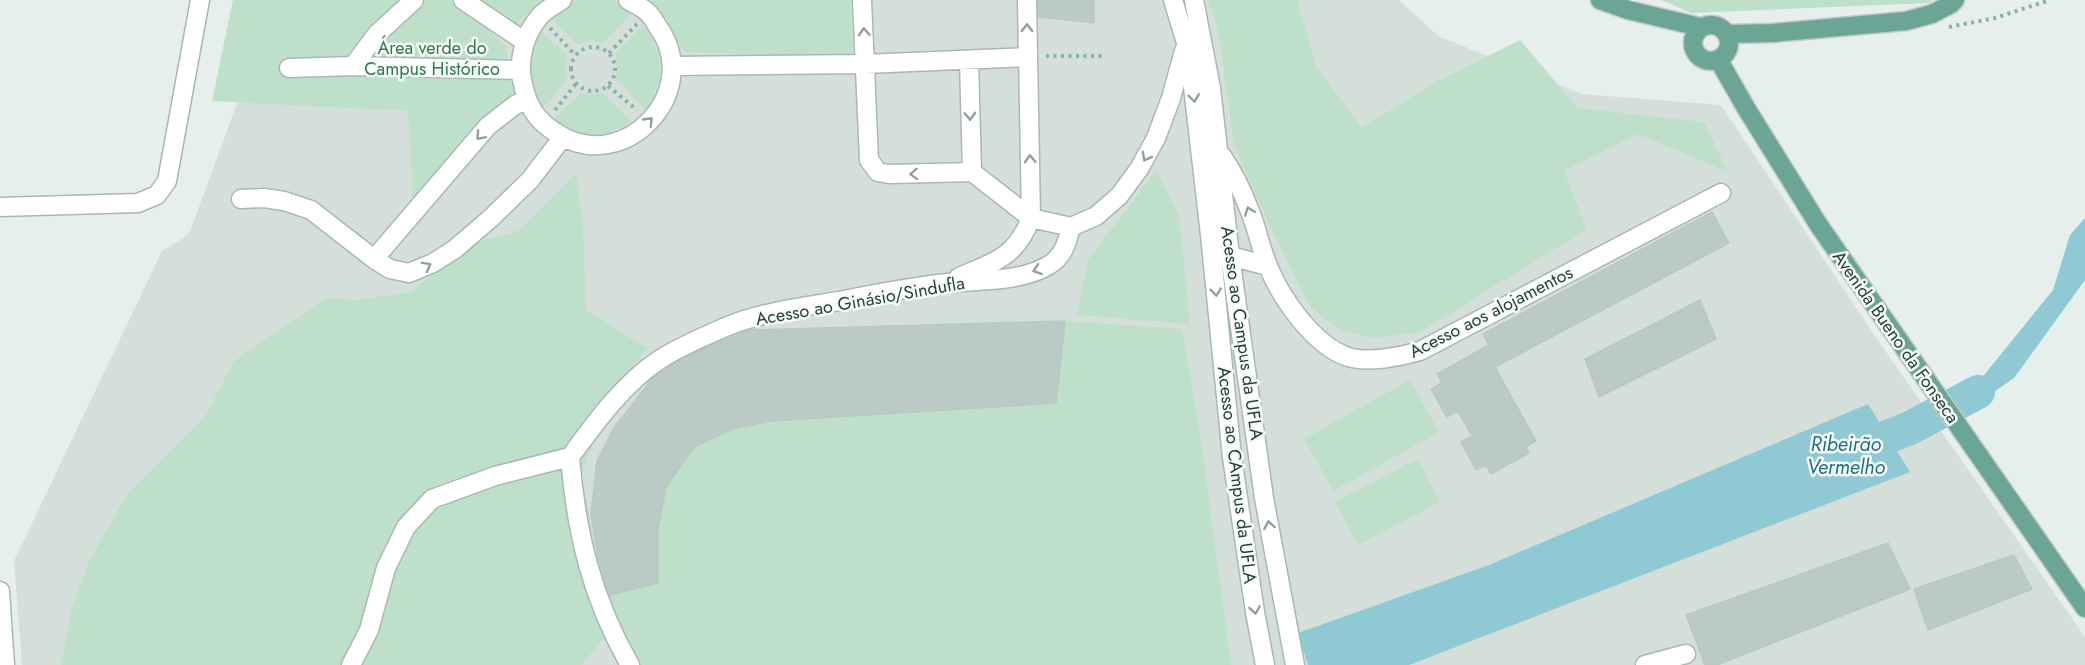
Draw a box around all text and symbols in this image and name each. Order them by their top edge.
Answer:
one-way arrow [1021,24,1033,33]
one-way arrow [857,27,870,36]
park label: Área verde do Campus Histórico [364,35,500,82]
one-way arrow [1187,93,1200,103]
one-way arrow [964,111,977,120]
one-way arrow [642,117,653,128]
one-way arrow [476,129,487,140]
one-way arrow [1142,151,1153,162]
one-way arrow [1023,155,1036,164]
one-way arrow [909,167,918,180]
one-way arrow [1244,206,1257,216]
street label: Acesso ao Campus da UFLA [1214,224,1270,442]
street label: Avenida Bueno da Fonseca [1826,245,1966,429]
street label: Acesso aos alojamentos [1405,259,1577,365]
one-way arrow [421,262,432,273]
one-way arrow [1032,263,1043,276]
street label: Acesso ao Ginásio/Sindufla [753,270,967,332]
one-way arrow [1209,287,1222,296]
street label: Acesso ao CAmpus da UFLA [1211,365,1263,585]
water label: Ribeirão Vermelho [1807,430,1886,482]
one-way arrow [1263,520,1276,530]
one-way arrow [1248,606,1260,615]

